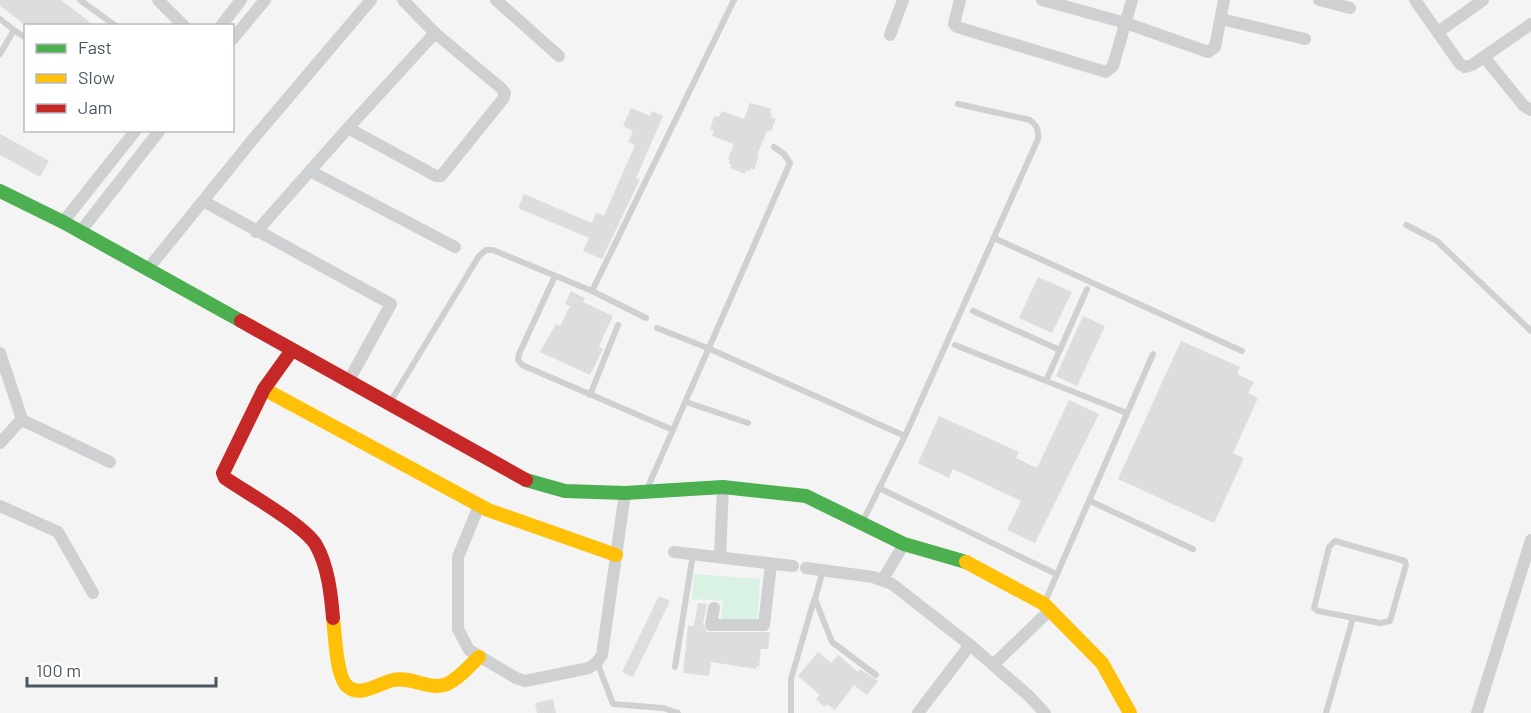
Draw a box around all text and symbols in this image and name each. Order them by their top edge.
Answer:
legend [24,24,234,132]
text: Fast [78,36,112,58]
text: Slow [78,66,115,88]
text: Jam [78,96,112,118]
scale bar [27,650,216,688]
text: 100 m [36,659,81,681]

